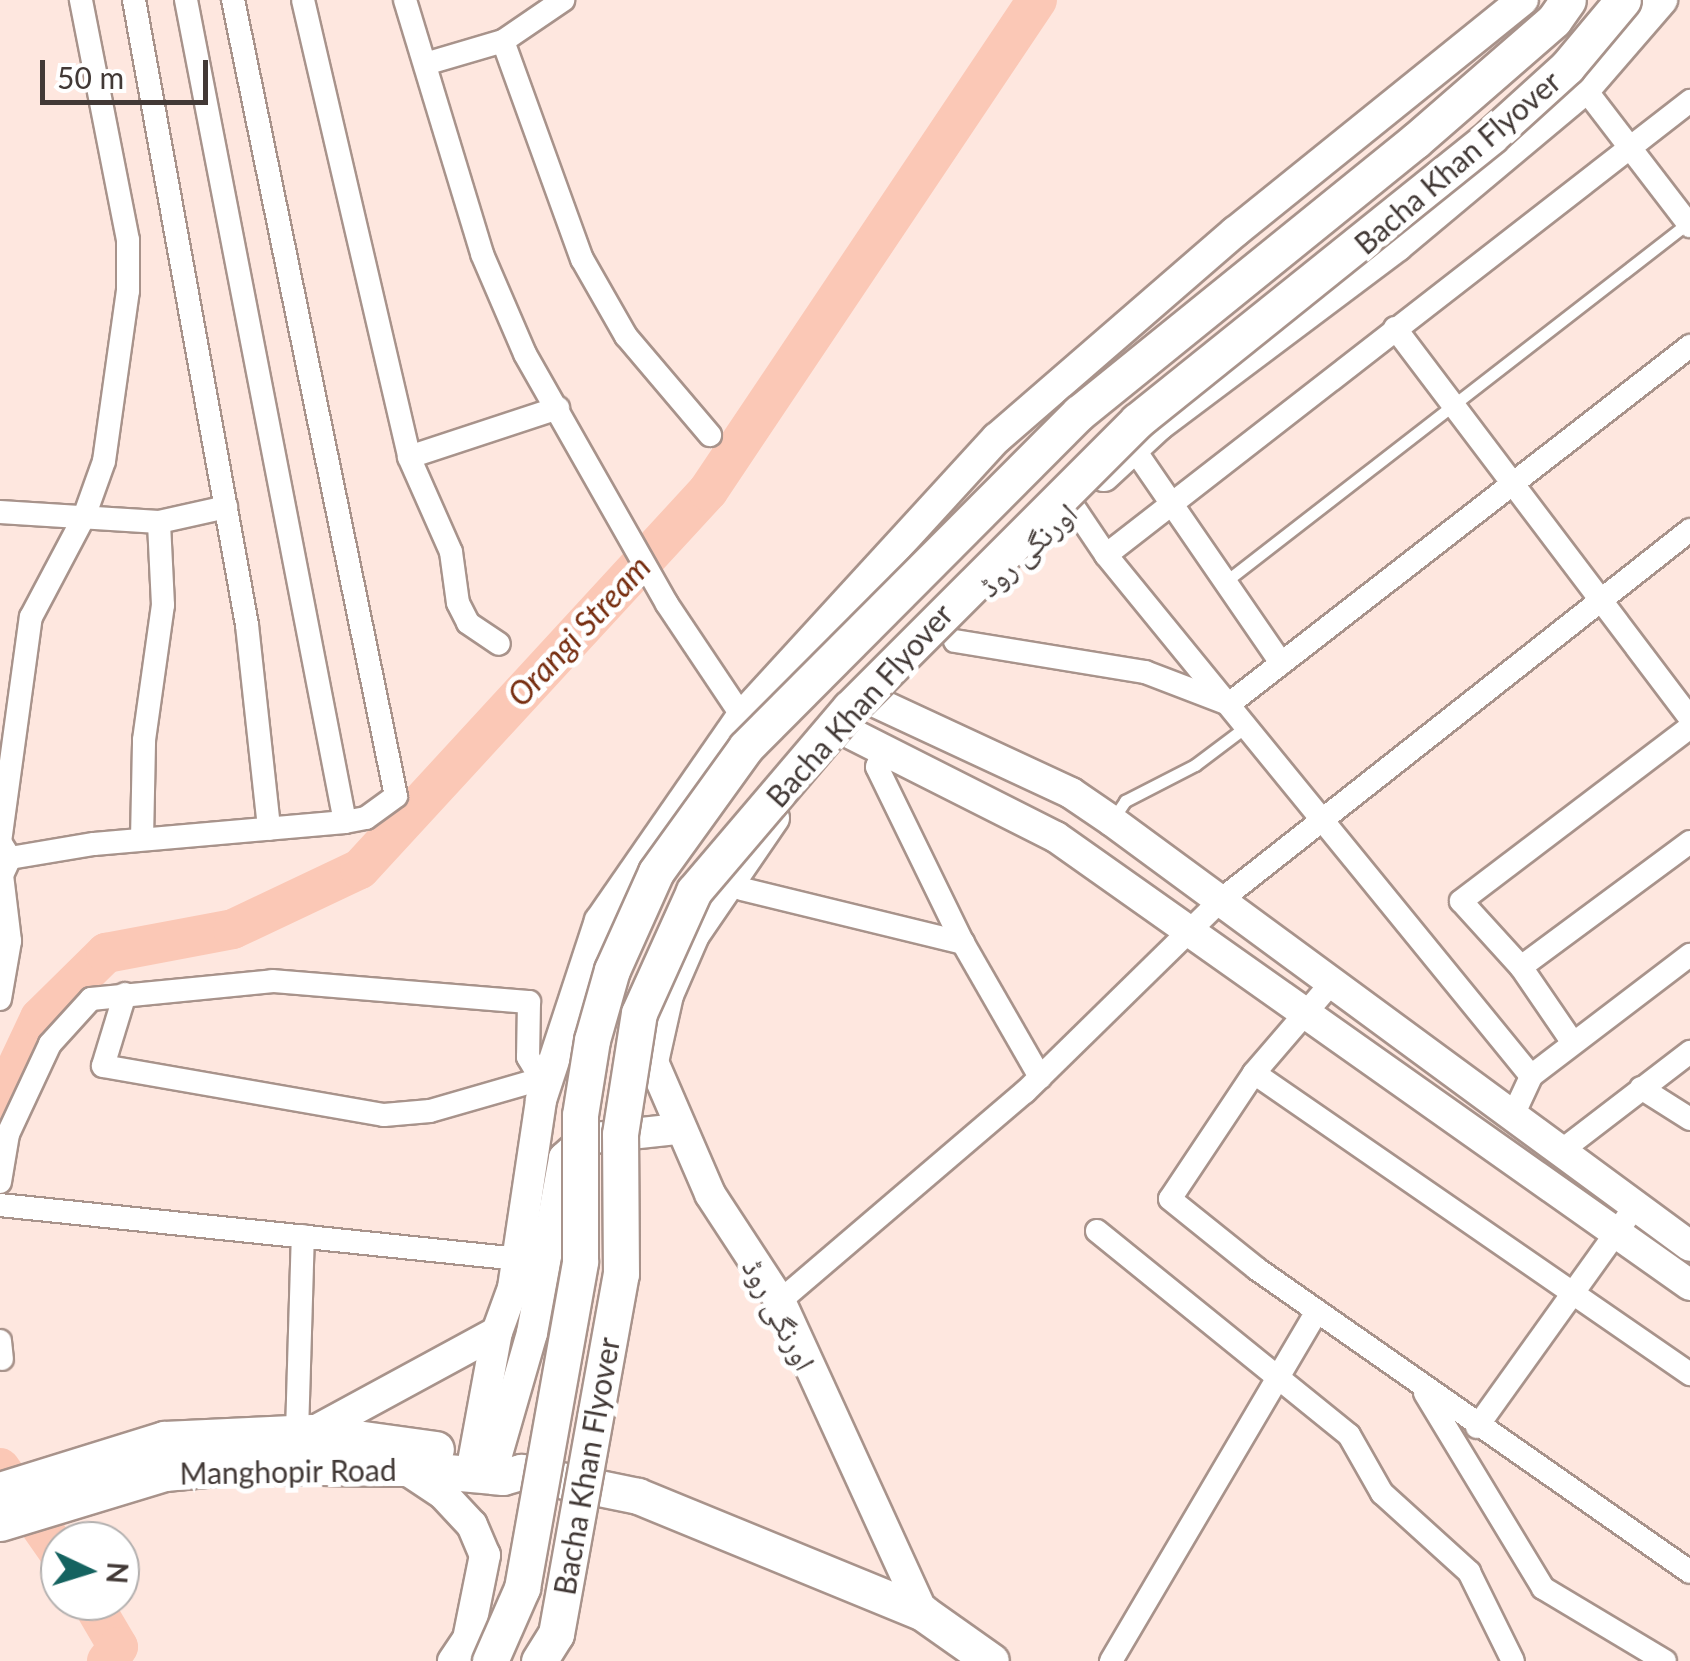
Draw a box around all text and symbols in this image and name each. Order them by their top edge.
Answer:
scale bar [45,40,212,102]
text: 50 m [57,59,124,95]
street label: Bacha Khan Flyover [1347,63,1567,261]
street label: اورنگی روڈ [970,495,1084,603]
water label: Orangi Stream [500,548,658,714]
street label: Bacha Khan Flyover [758,596,960,814]
street label: اورنگی روڈ [736,1252,824,1376]
street label: Bacha Khan Flyover [546,1334,626,1598]
street label: Manghopir Road [179,1451,397,1491]
north arrow [40,1521,140,1621]
text: N [100,1561,136,1585]

